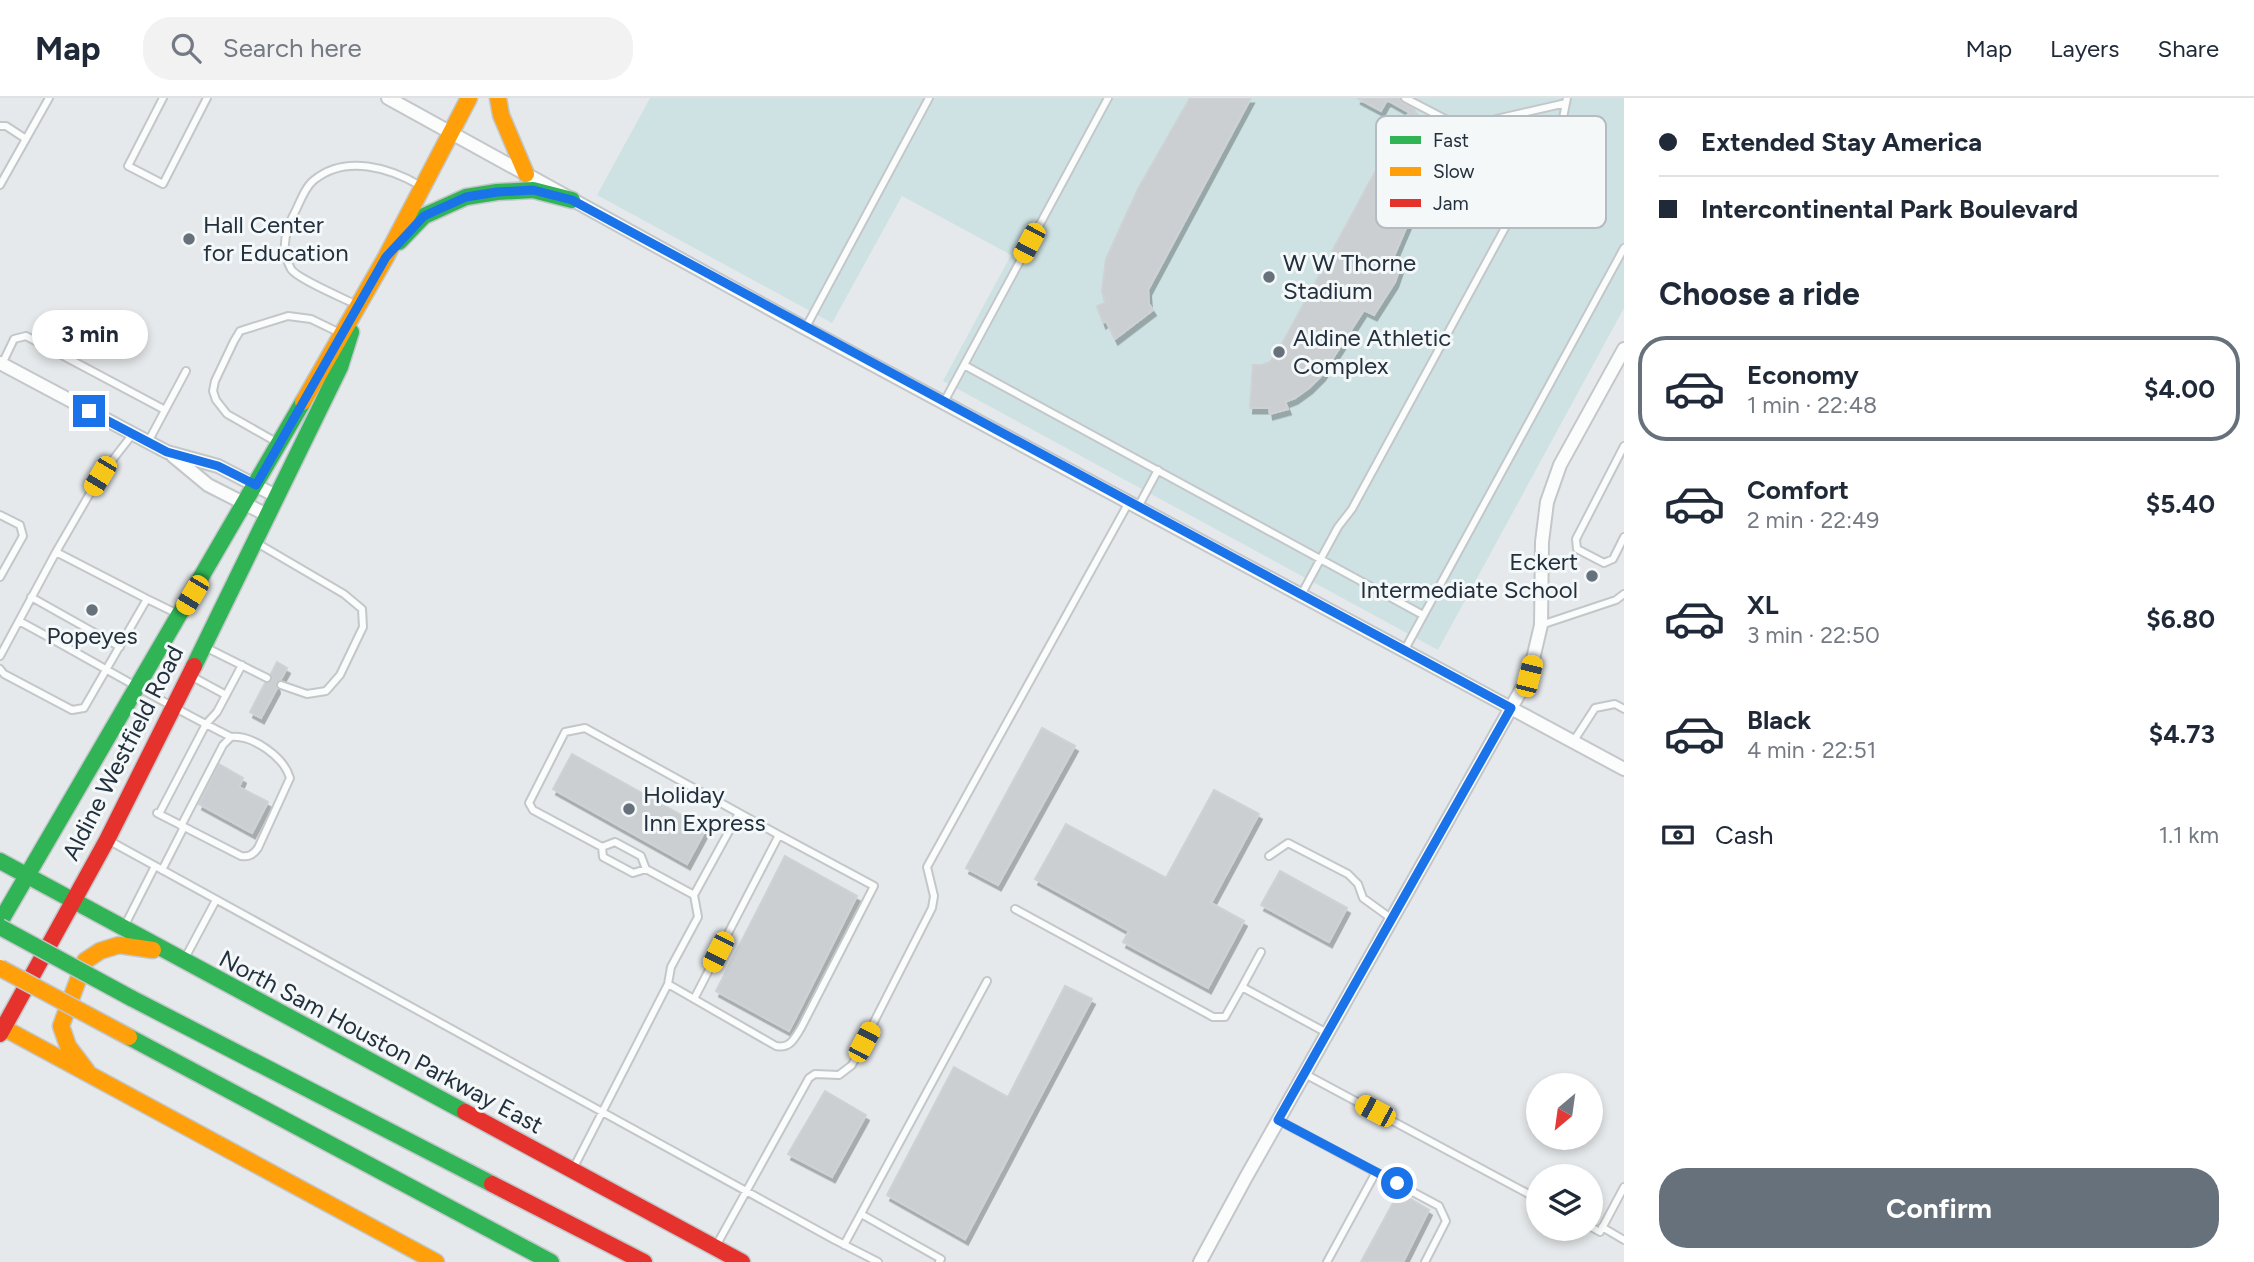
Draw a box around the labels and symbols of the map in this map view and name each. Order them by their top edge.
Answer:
legend [1376,116,1606,228]
text: Fast [1433,129,1469,152]
text: Slow [1433,160,1475,183]
text: Jam [1433,192,1469,215]
place label: Hall Center for Education [203,210,349,267]
car [1010,220,1049,266]
marker: Hall Center for Education [181,231,197,247]
place label: W W Thorne Stadium [1283,248,1416,305]
marker: W W Thorne Stadium [1261,269,1277,285]
callout: 3 min [31,310,147,358]
place label: Aldine Athletic Complex [1293,323,1451,380]
marker: Aldine Athletic Complex [1271,344,1287,360]
route end [73,395,105,427]
car [81,453,120,499]
place label: Eckert Intermediate School [1360,547,1578,604]
marker: Eckert Intermediate School [1584,568,1600,584]
car [173,572,212,618]
marker: Popeyes [84,602,100,618]
place label: Popeyes [46,621,138,650]
street label: Aldine Westfield Road [56,641,189,865]
car [1514,653,1545,699]
place label: Holiday Inn Express [643,780,766,837]
marker: Holiday Inn Express [621,801,637,817]
car [700,929,737,975]
street label: North Sam Houston Parkway East [214,944,548,1139]
car [845,1019,884,1065]
north arrow [1526,1073,1603,1150]
car [1352,1092,1399,1130]
route start [1381,1167,1413,1199]

